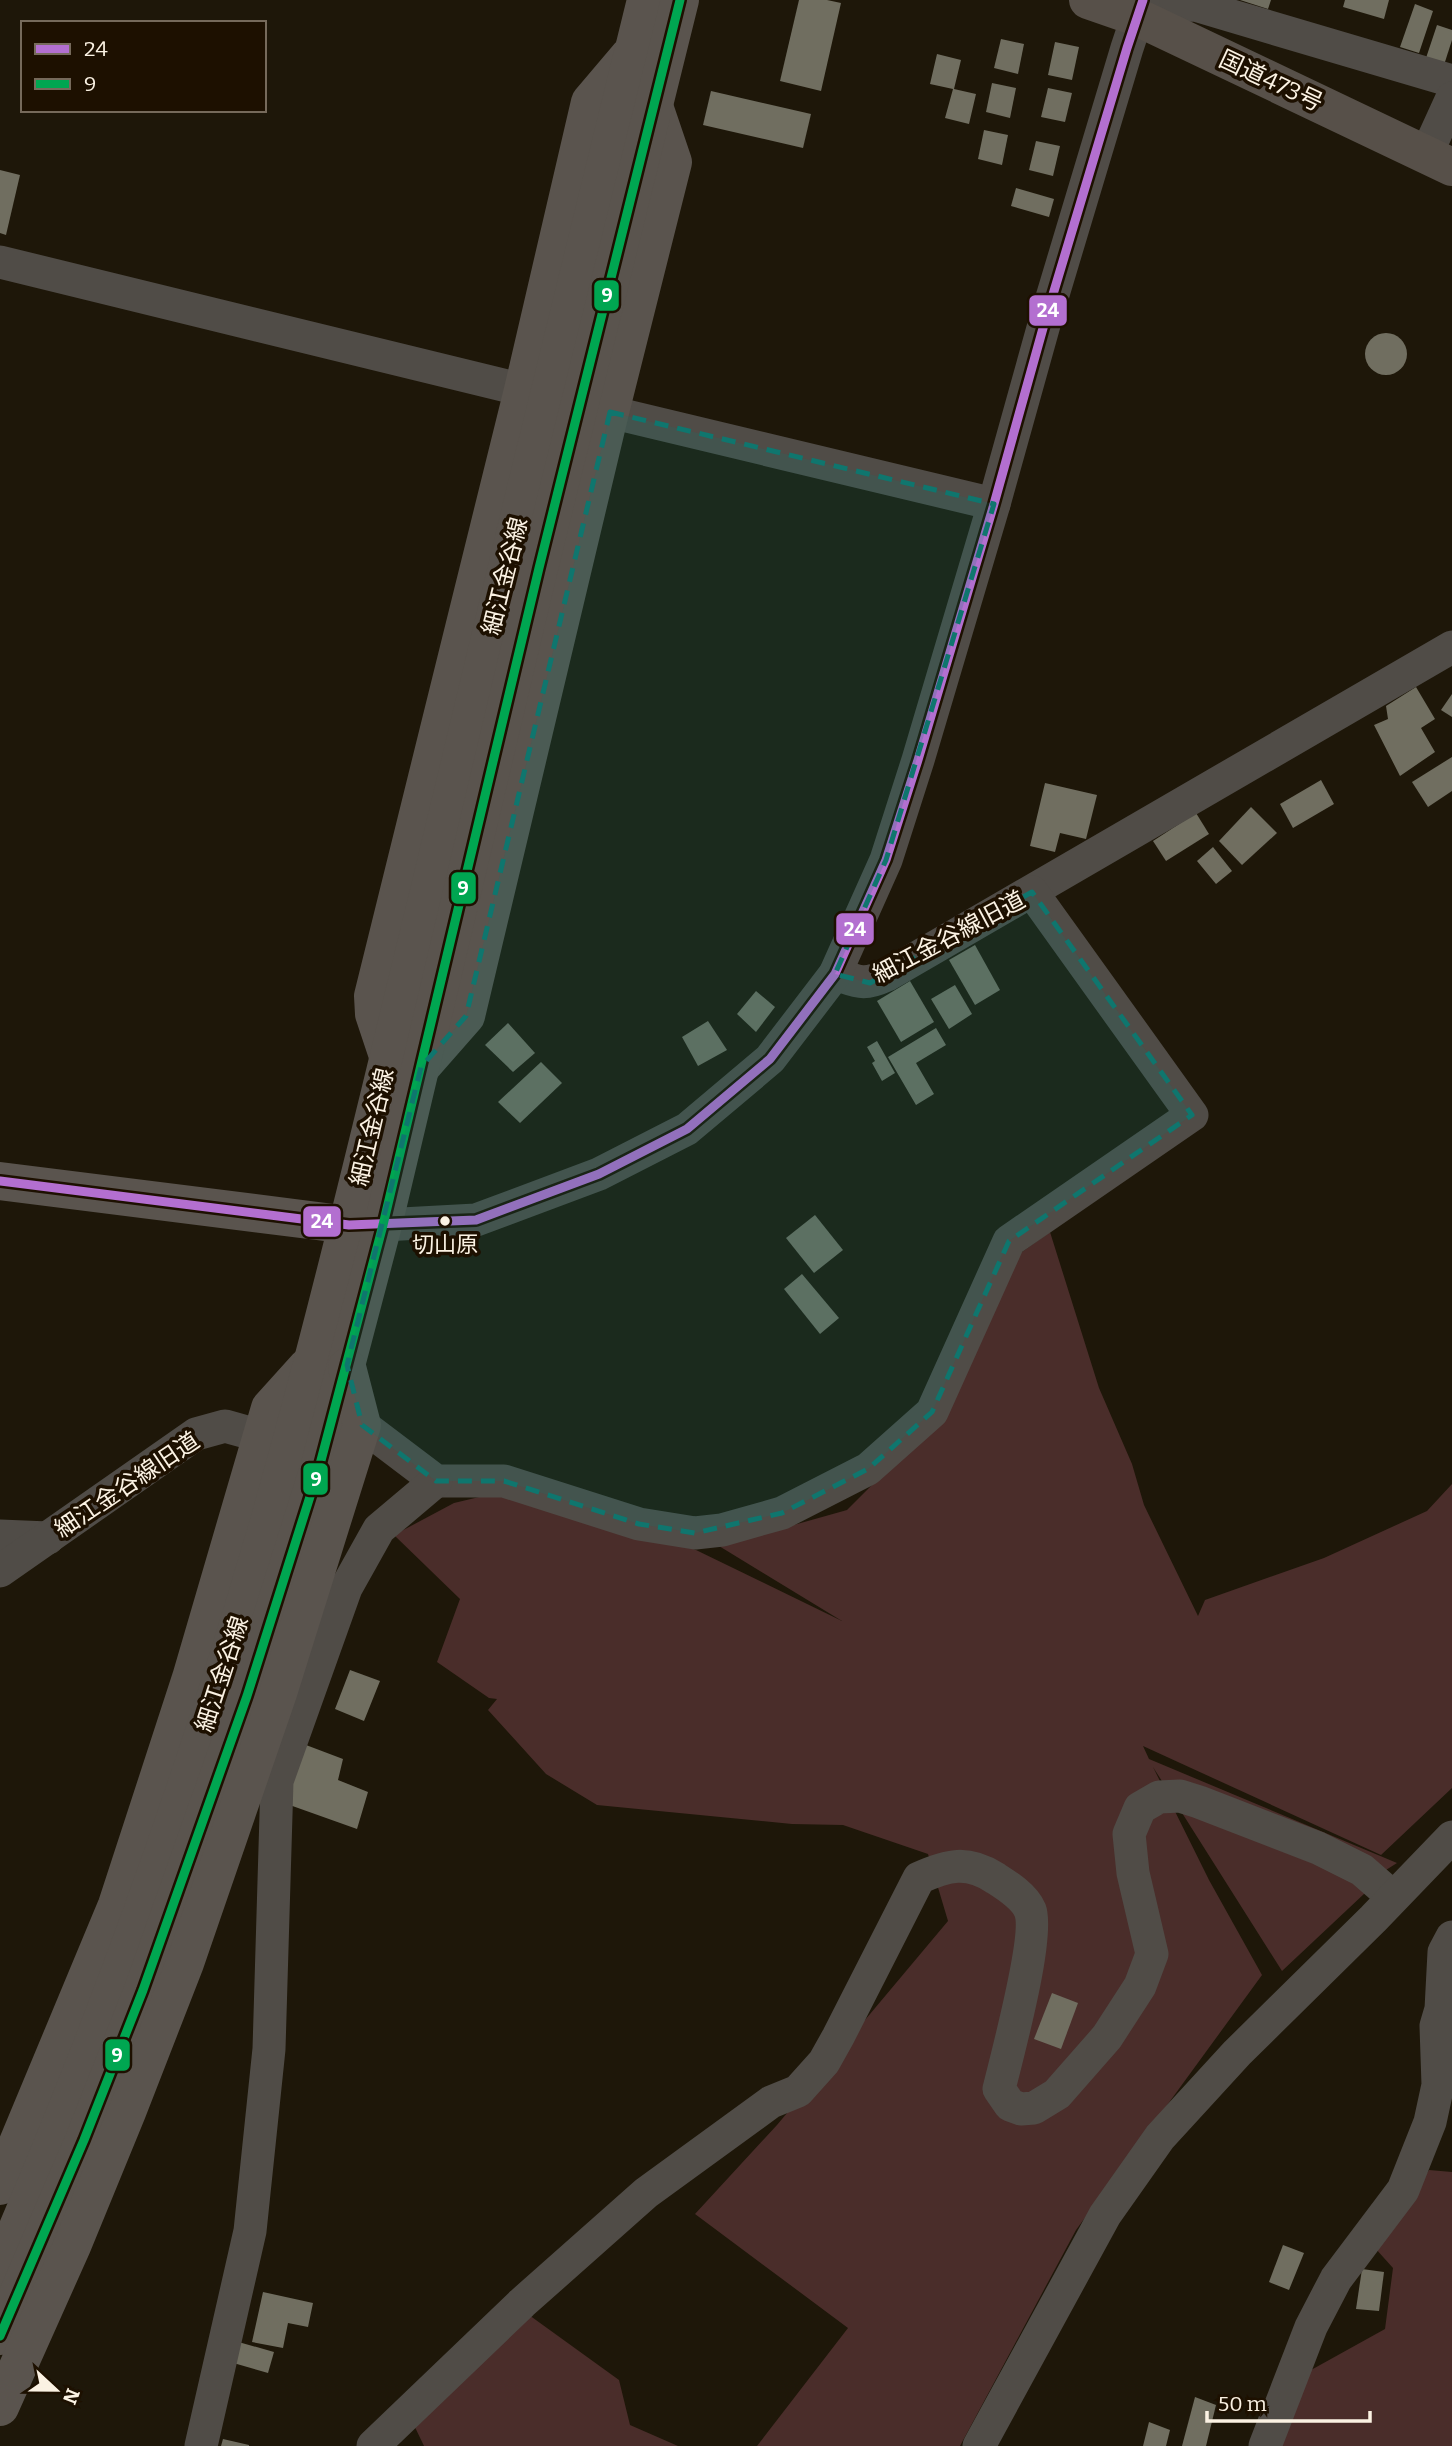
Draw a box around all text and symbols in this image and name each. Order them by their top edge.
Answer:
legend [21,21,266,112]
text: 24 [84,36,108,62]
street label: 国道473号 [1215,45,1327,117]
text: 9 [84,71,96,97]
line badge: 9 [593,279,620,312]
text: 9 [601,284,613,307]
line badge: 24 [1028,294,1068,327]
text: 24 [1037,299,1060,322]
street label: 細江金谷線 [477,514,533,638]
line badge: 9 [450,871,477,905]
text: 9 [457,877,469,900]
street label: 細江金谷線旧道 [868,885,1030,989]
line badge: 24 [835,912,875,946]
text: 24 [844,918,867,941]
street label: 細江金谷線 [345,1065,399,1189]
line badge: 24 [302,1205,342,1238]
text: 24 [311,1210,334,1233]
marker: 切山原 [438,1214,452,1228]
place label: 切山原 [412,1231,478,1258]
street label: 細江金谷線旧道 [50,1426,204,1544]
line badge: 9 [302,1462,329,1496]
text: 9 [310,1468,322,1491]
street label: 細江金谷線 [190,1613,254,1735]
line badge: 9 [104,2038,131,2072]
text: 9 [111,2044,123,2067]
north arrow [21,2355,91,2425]
scale bar [1207,2380,1370,2424]
text: N [58,2385,85,2408]
text: 50 m [1218,2391,1267,2417]

